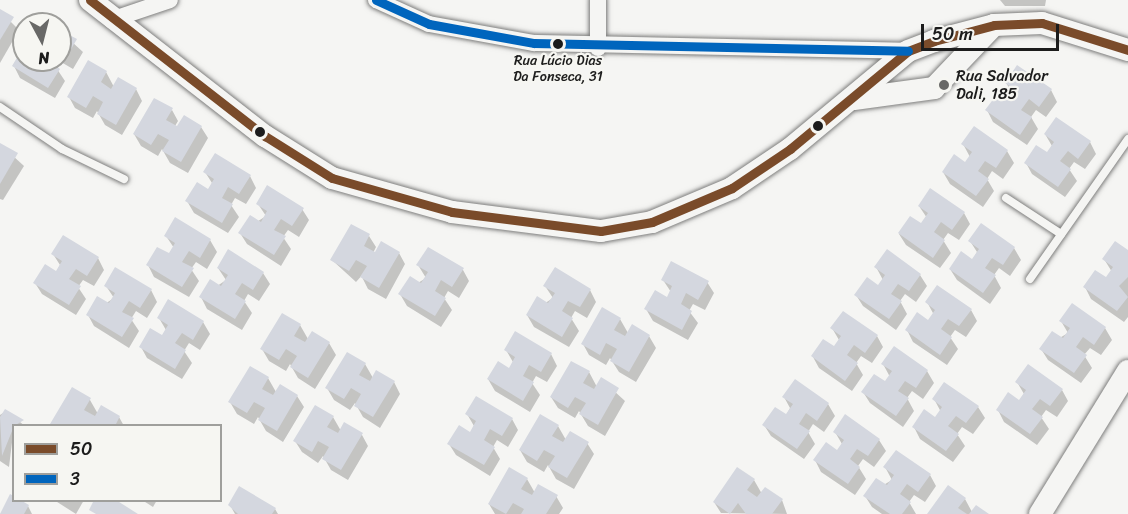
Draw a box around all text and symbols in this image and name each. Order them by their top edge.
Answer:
north arrow [12,12,72,72]
scale bar [924,12,1062,50]
text: 50 m [932,18,973,50]
marker: Rua Lúcio Dias Da Fonseca, 31 [552,38,564,50]
text: N [37,43,51,73]
place label: Rua Lúcio Dias Da Fonseca, 31 [513,53,603,86]
place label: Rua Salvador Dali, 185 [956,66,1048,104]
marker: Rua Salvador Dali, 185 [937,78,951,92]
unlabelled marker [812,120,824,132]
unlabelled marker [254,126,266,138]
legend [12,424,222,502]
text: 50 [70,433,92,465]
text: 3 [70,463,80,495]

